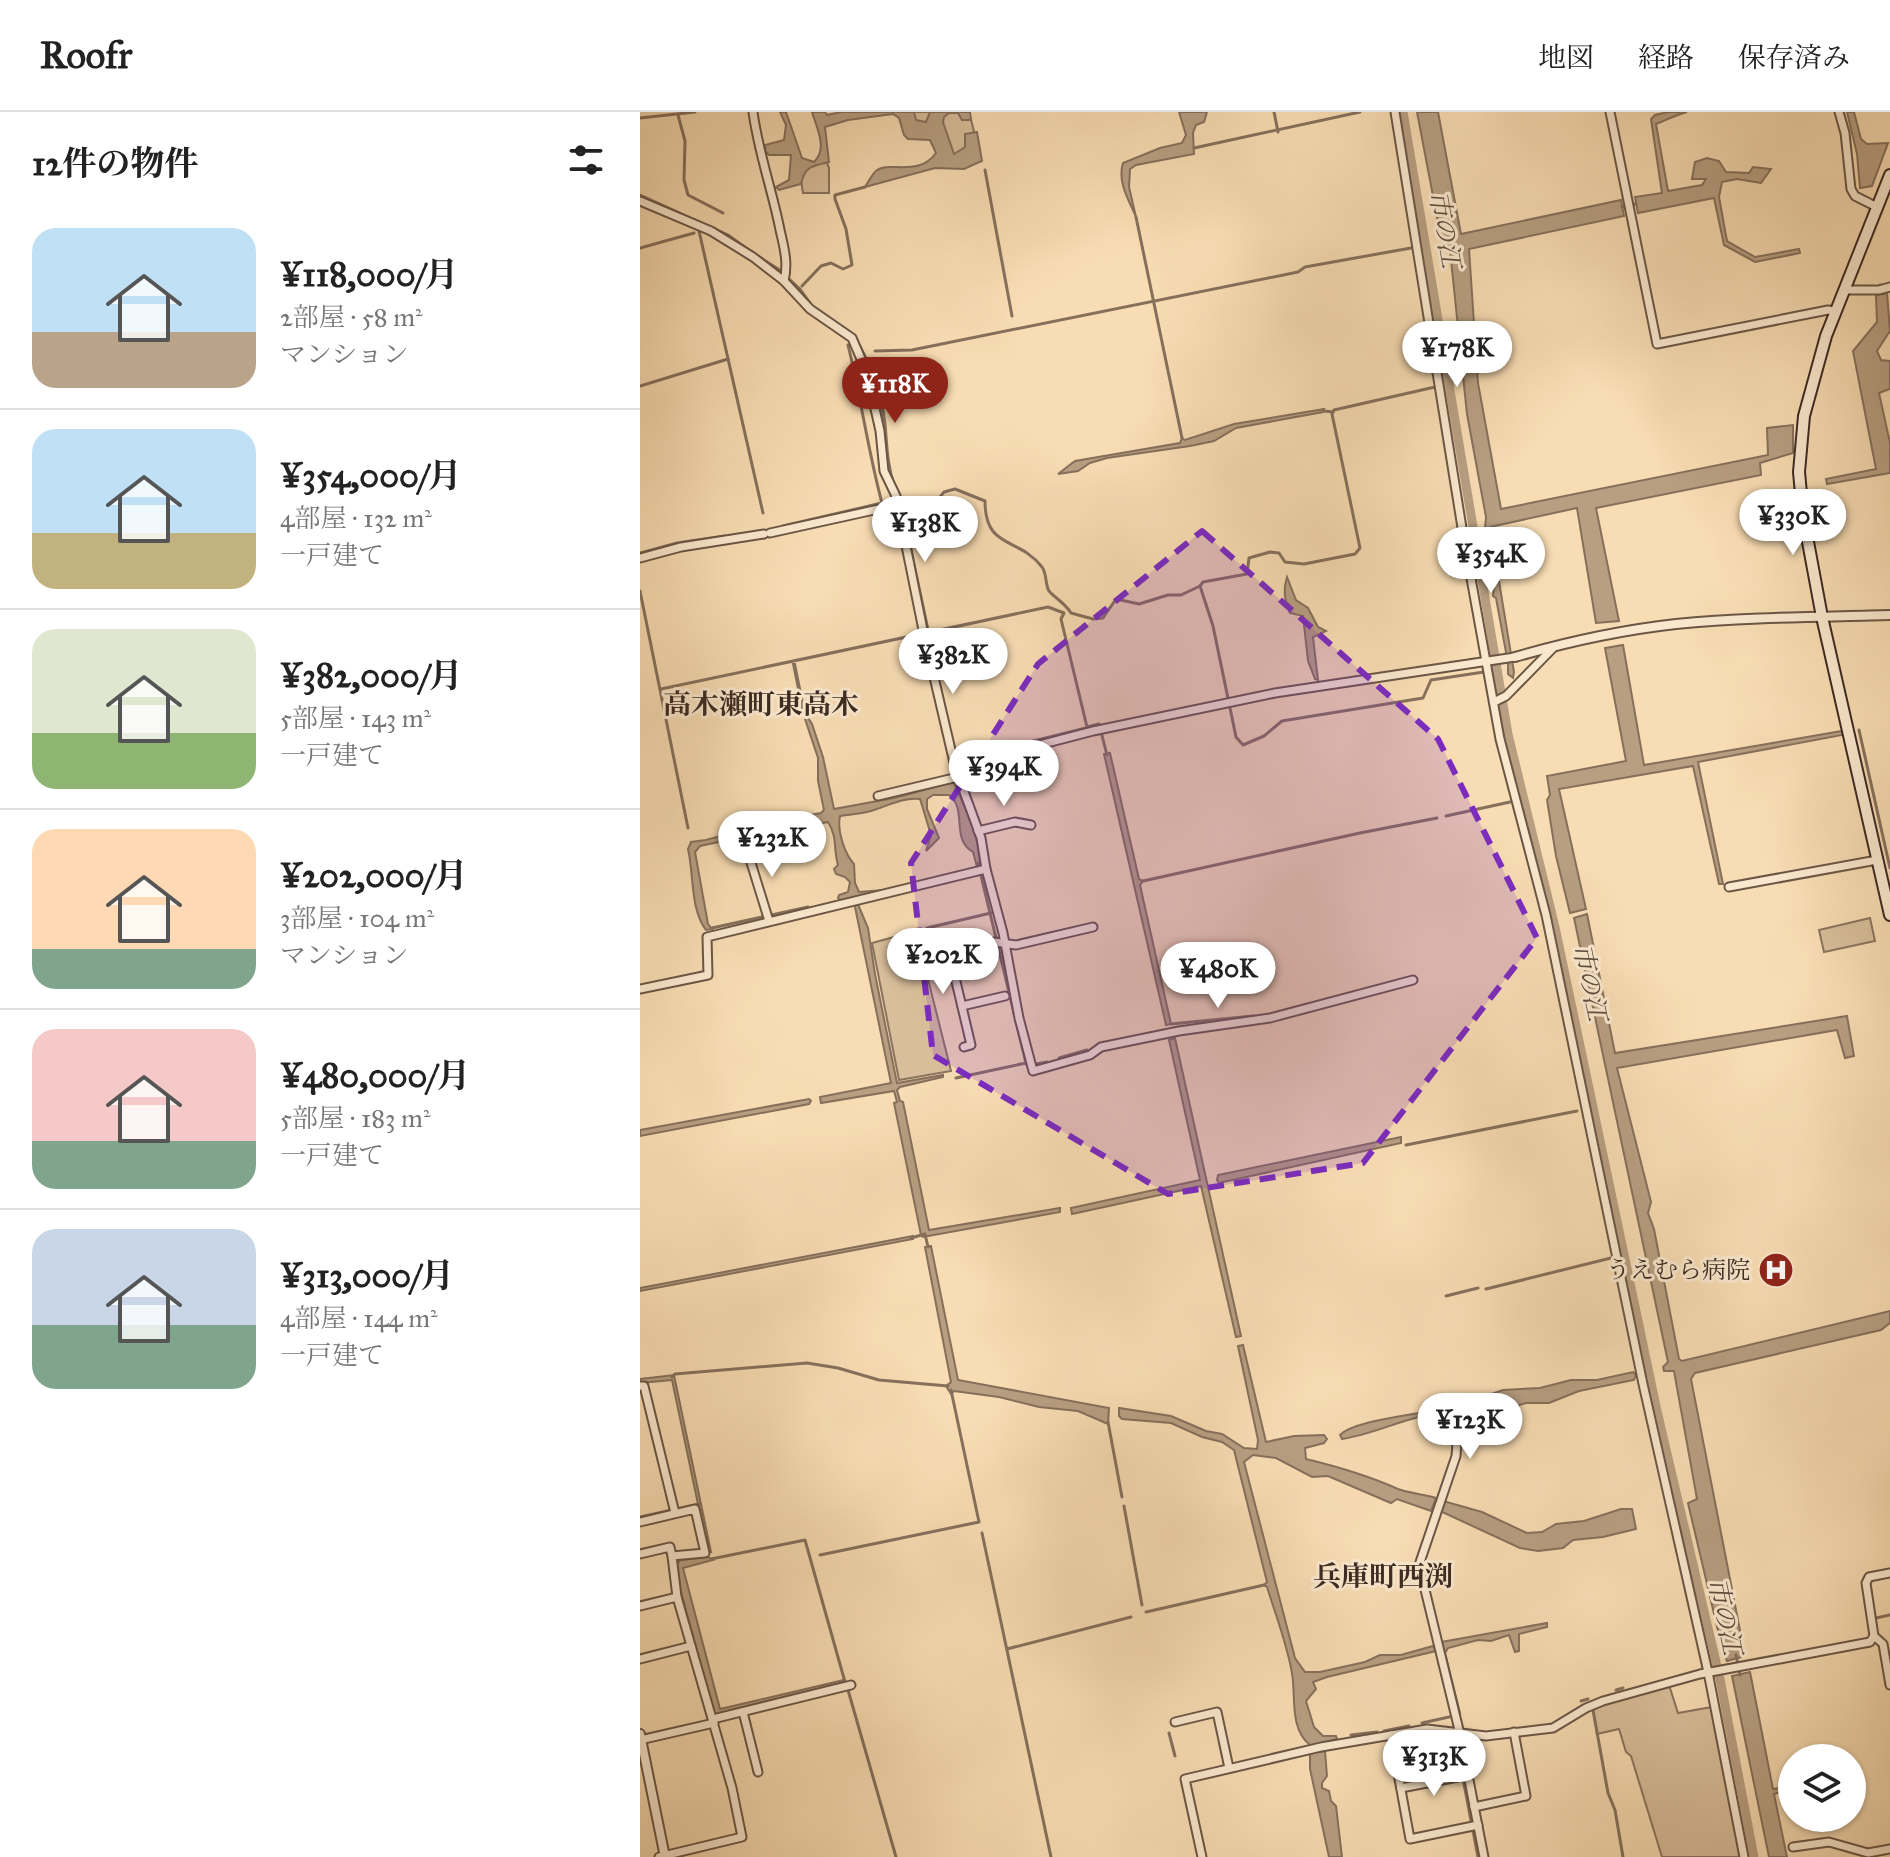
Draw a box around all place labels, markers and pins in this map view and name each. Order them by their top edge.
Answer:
pin: ¥178K [1401,321,1513,389]
pin: ¥118K [839,357,951,425]
pin: ¥330K [1737,489,1849,557]
pin: ¥138K [869,496,981,564]
pin: ¥354K [1435,527,1547,595]
pin: ¥382K [897,628,1009,696]
pin: ¥394K [948,740,1060,808]
pin: ¥232K [716,811,828,879]
pin: ¥202K [887,928,999,996]
pin: ¥480K [1162,942,1274,1010]
hospital icon: うえむら病院 [1757,1251,1795,1289]
place label: うえむら病院 [1606,1255,1750,1285]
pin: ¥123K [1414,1393,1526,1461]
pin: ¥313K [1378,1730,1490,1798]

